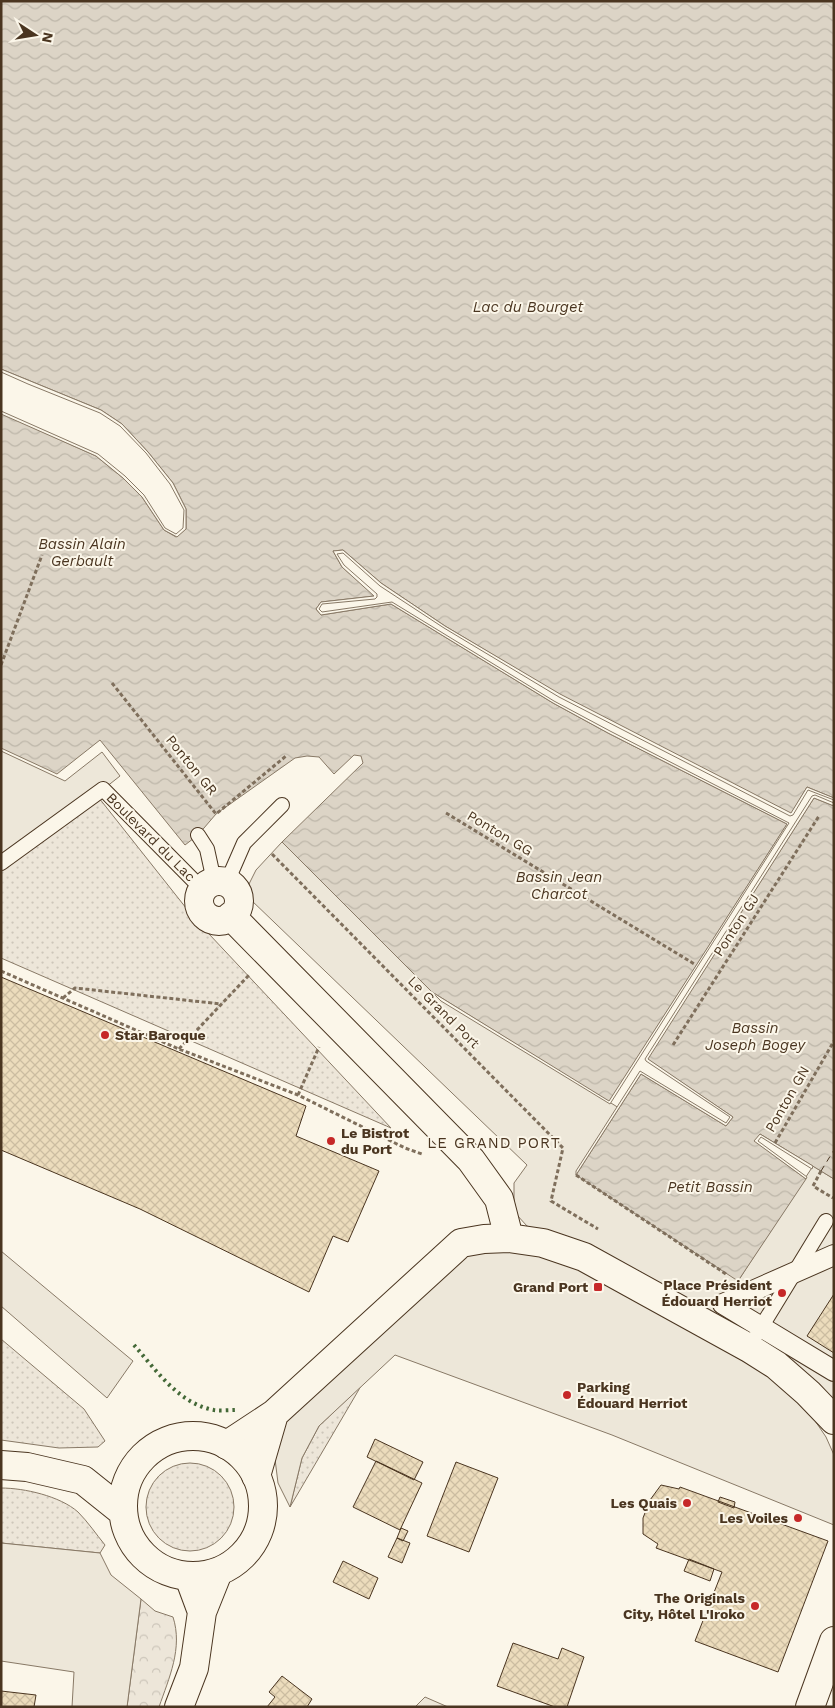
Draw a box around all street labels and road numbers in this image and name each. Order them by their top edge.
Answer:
street label: Ponton GR [163,732,221,798]
street label: Boulevard du Lac [103,789,199,885]
street label: Ponton GG [464,807,536,859]
street label: Ponton GJ [710,891,762,959]
street label: Le Grand Port [405,973,483,1051]
street label: Ponton GN [762,1063,812,1135]

